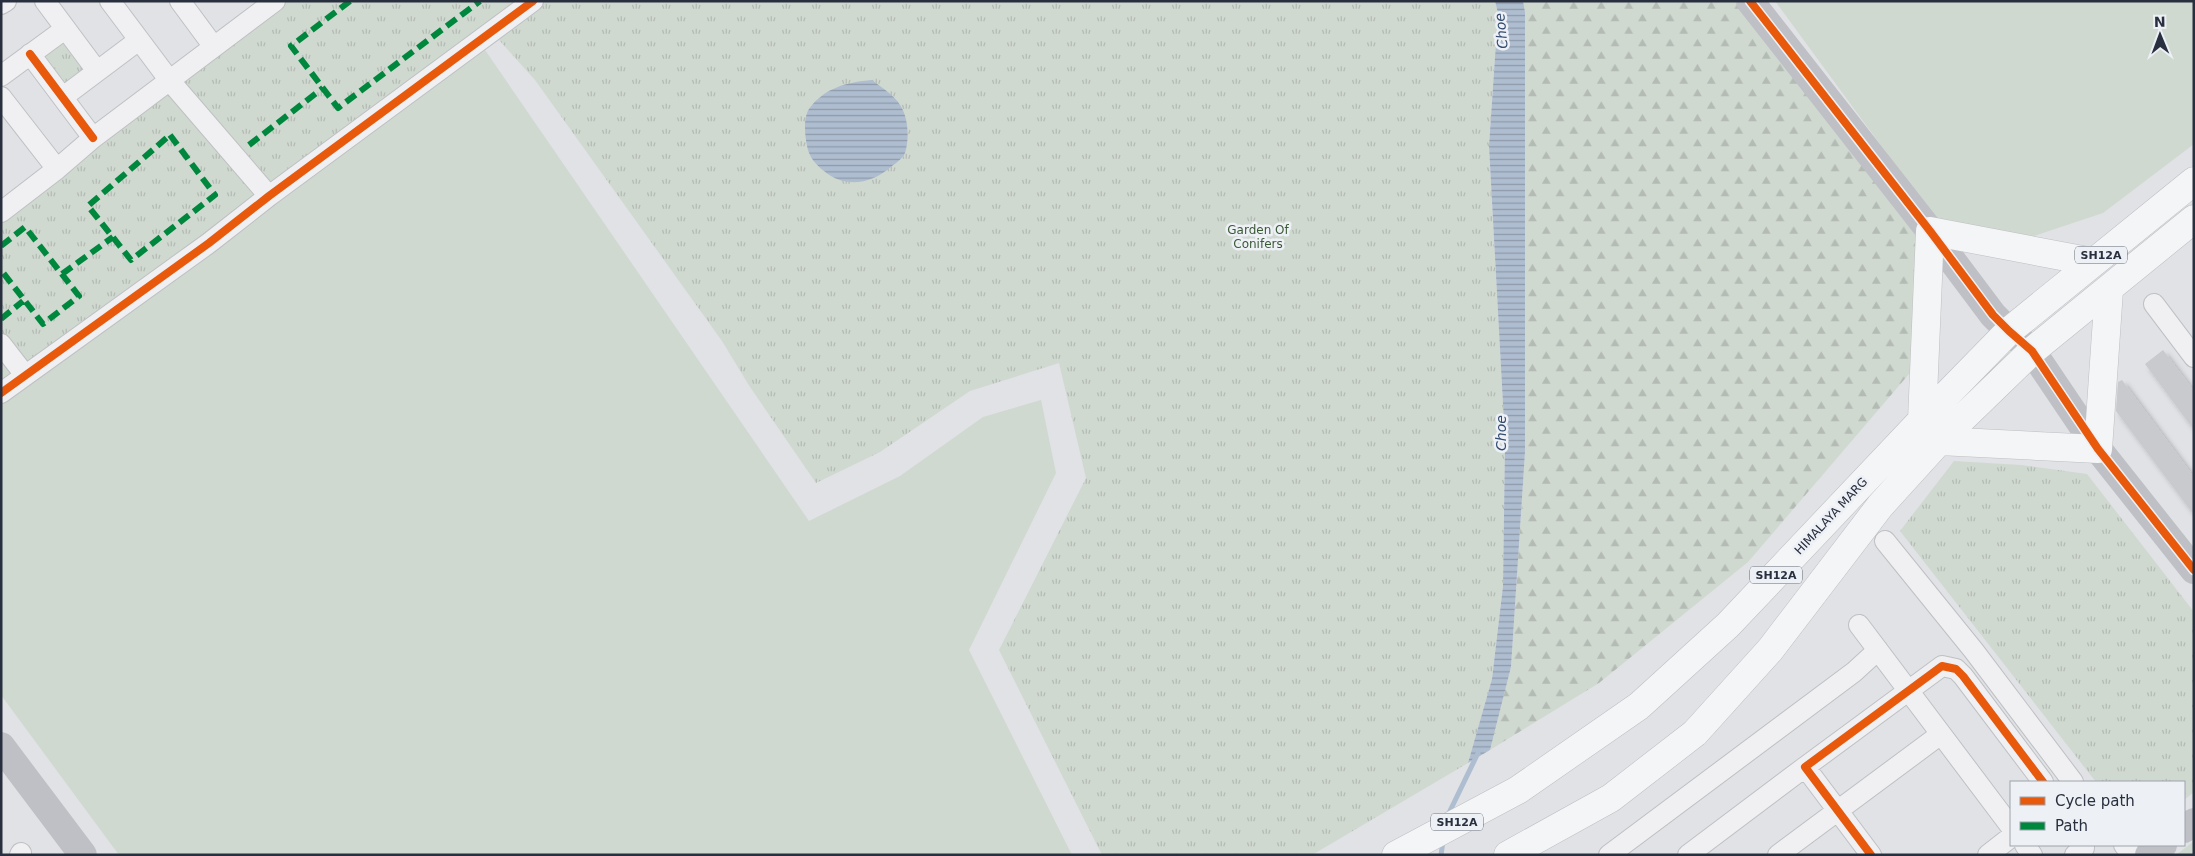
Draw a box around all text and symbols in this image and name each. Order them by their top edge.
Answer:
north arrow [2135,10,2185,60]
water label: Choe [1491,12,1511,50]
text: N [2154,14,2166,30]
park label: Garden Of Conifers [1227,223,1290,251]
road number: SH12A [2075,246,2127,264]
water label: Choe [1493,415,1509,451]
street label: HIMALAYA MARG [1792,475,1870,557]
road number: SH12A [1750,566,1802,584]
legend [2010,781,2185,846]
text: Cycle path [2055,792,2135,810]
road number: SH12A [1431,814,1483,830]
text: Path [2055,817,2088,835]

